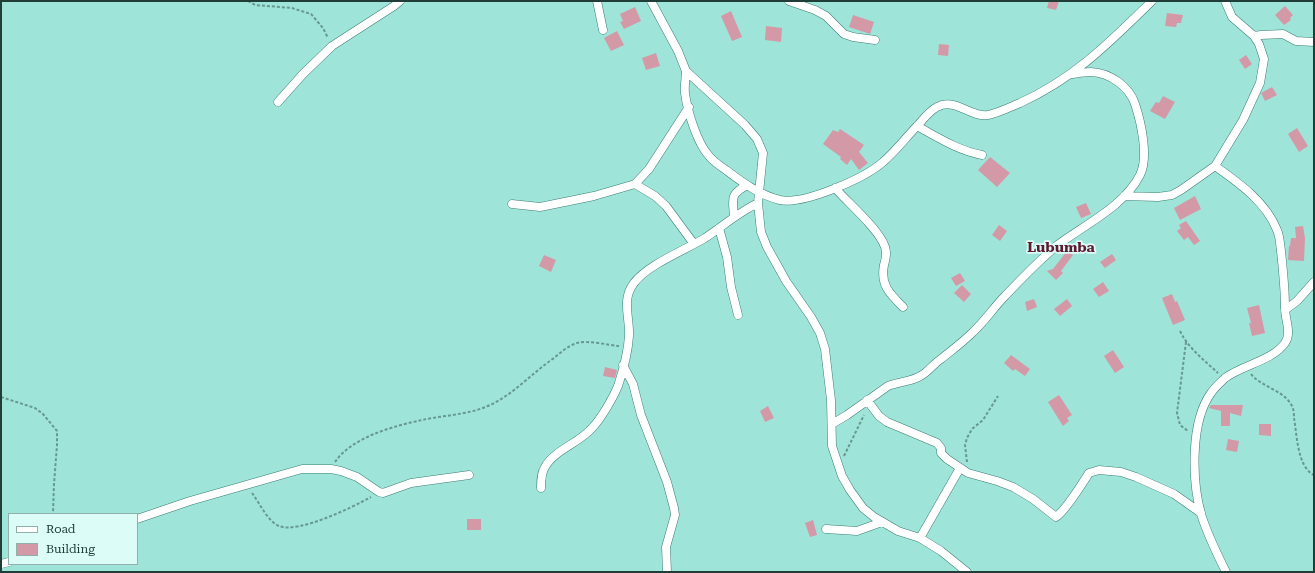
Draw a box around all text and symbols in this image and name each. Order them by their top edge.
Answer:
district label: Lubumba [1027,240,1095,256]
legend [8,513,138,565]
text: Road [46,522,75,536]
text: Building [46,542,95,556]

